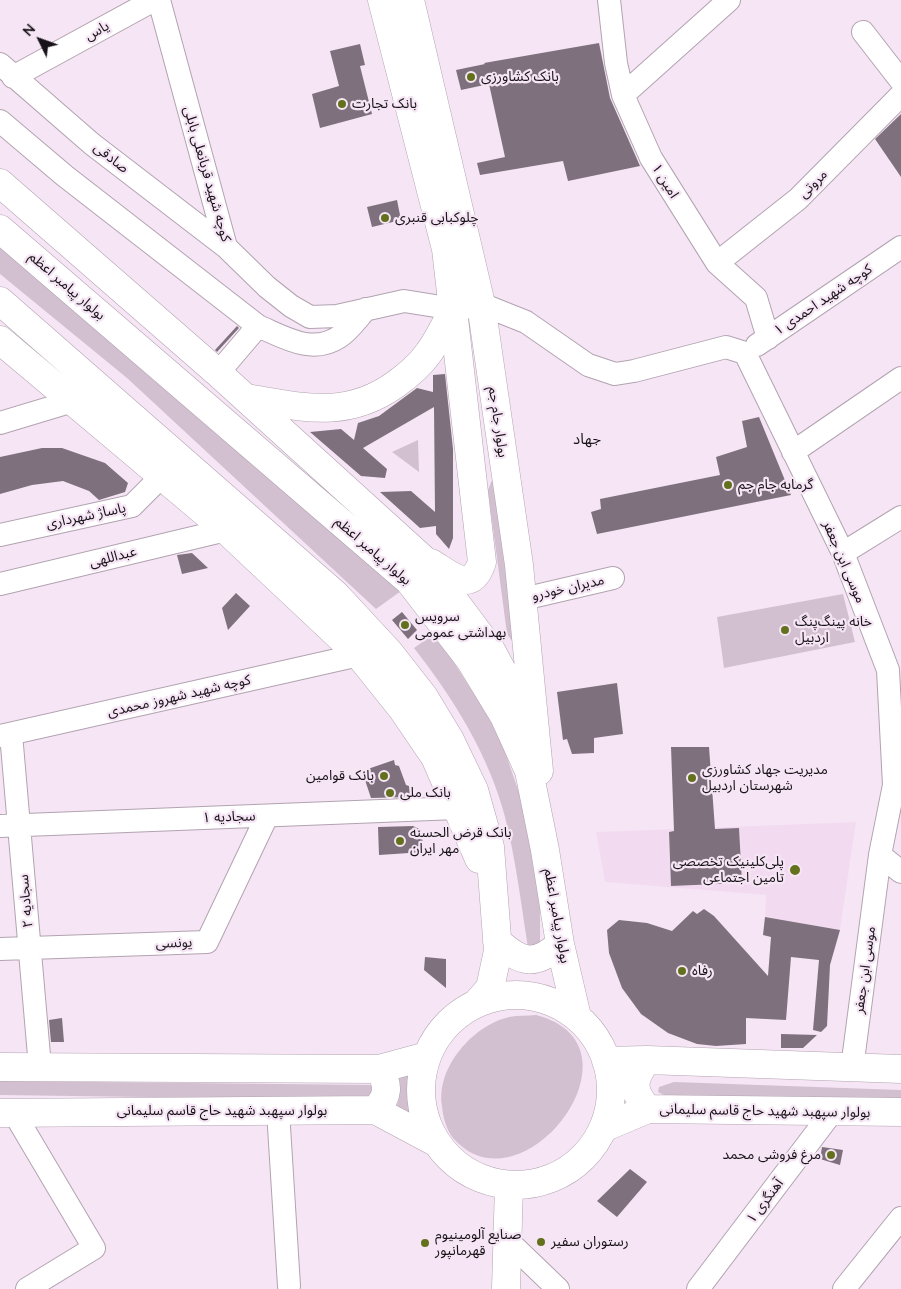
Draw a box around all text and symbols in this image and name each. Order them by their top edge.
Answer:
north arrow [15,15,65,65]
street label: یاس [82,18,112,44]
text: N [19,20,39,40]
place label: بانک کشاورزی [481,69,559,85]
marker: بانک کشاورزی [465,71,477,83]
place label: بانک تجارت [352,96,417,112]
marker: بانک تجارت [336,98,348,110]
street label: کوچه شهید قربانعلی بابلی [180,104,234,244]
street label: صادقی [90,139,132,177]
street label: امین ۱ [648,161,682,201]
street label: مروتی [795,166,831,202]
place label: چلوکبابی قنبری [395,210,478,226]
marker: چلوکبابی قنبری [379,212,391,224]
street label: بولوار پیامبر اعظم [25,248,109,324]
street label: کوچه شهید احمدی ۱ [771,261,875,339]
street label: بولوار جام جم [485,385,511,459]
district label: جهاد [573,430,601,448]
place label: گرمابه جام جم [738,477,813,493]
marker: گرمابه جام جم [722,479,734,491]
street label: پاساژ شهرداری [45,499,127,533]
street label: بولوار پیامبر اعظم [331,513,415,589]
street label: موسی ابن جعفر [819,518,869,606]
street label: عبداللهی [88,543,138,571]
street label: مدیران خودرو [530,572,606,604]
place label: سرویس بهداشتی عمومی [415,609,506,642]
place label: خانه پینگ‌پنگ اردبیل [795,614,872,646]
marker: سرویس بهداشتی عمومی [399,619,411,631]
marker: خانه پینگ‌پنگ اردبیل [779,624,791,636]
street label: کوچه شهید شهروز محمدی [106,671,252,721]
place label: مدیریت جهاد کشاورزی شهرستان اردبیل [702,762,828,794]
place label: بانک قوامین [306,768,374,784]
marker: بانک قوامین [378,770,390,782]
marker: مدیریت جهاد کشاورزی شهرستان اردبیل [686,772,698,784]
place label: بانک ملی [400,785,451,801]
marker: بانک ملی [384,787,396,799]
street label: سجادیه ۱ [202,808,256,826]
place label: بانک قرض الحسنه مهر ایران [410,825,512,858]
marker: بانک قرض الحسنه مهر ایران [394,835,406,847]
place label: پلی‌کلینیک تخصصی تامین اجتماعی [673,854,784,886]
marker: پلی‌کلینیک تخصصی تامین اجتماعی [788,863,802,877]
street label: بولوار پیامبر اعظم [540,867,574,965]
street label: سجادیه ۲ [15,874,37,928]
street label: موسی ابن جعفر [851,925,879,1015]
street label: یونسی [155,934,193,952]
place label: رفاه [692,963,713,979]
marker: رفاه [676,965,688,977]
street label: بولوار سپهبد شهید حاج قاسم سلیمانی [660,1101,870,1121]
street label: بولوار سپهبد شهید حاج قاسم سلیمانی [117,1103,327,1119]
place label: مرغ فروشی محمد [723,1147,821,1163]
marker: مرغ فروشی محمد [825,1149,837,1161]
street label: آهنگری ۱ [743,1176,787,1226]
place label: صنایع آلومینیوم قهرمانپور [435,1227,521,1260]
place label: رستوران سفیر [551,1234,629,1250]
marker: رستوران سفیر [535,1236,547,1248]
marker: صنایع آلومینیوم قهرمانپور [419,1237,431,1249]

